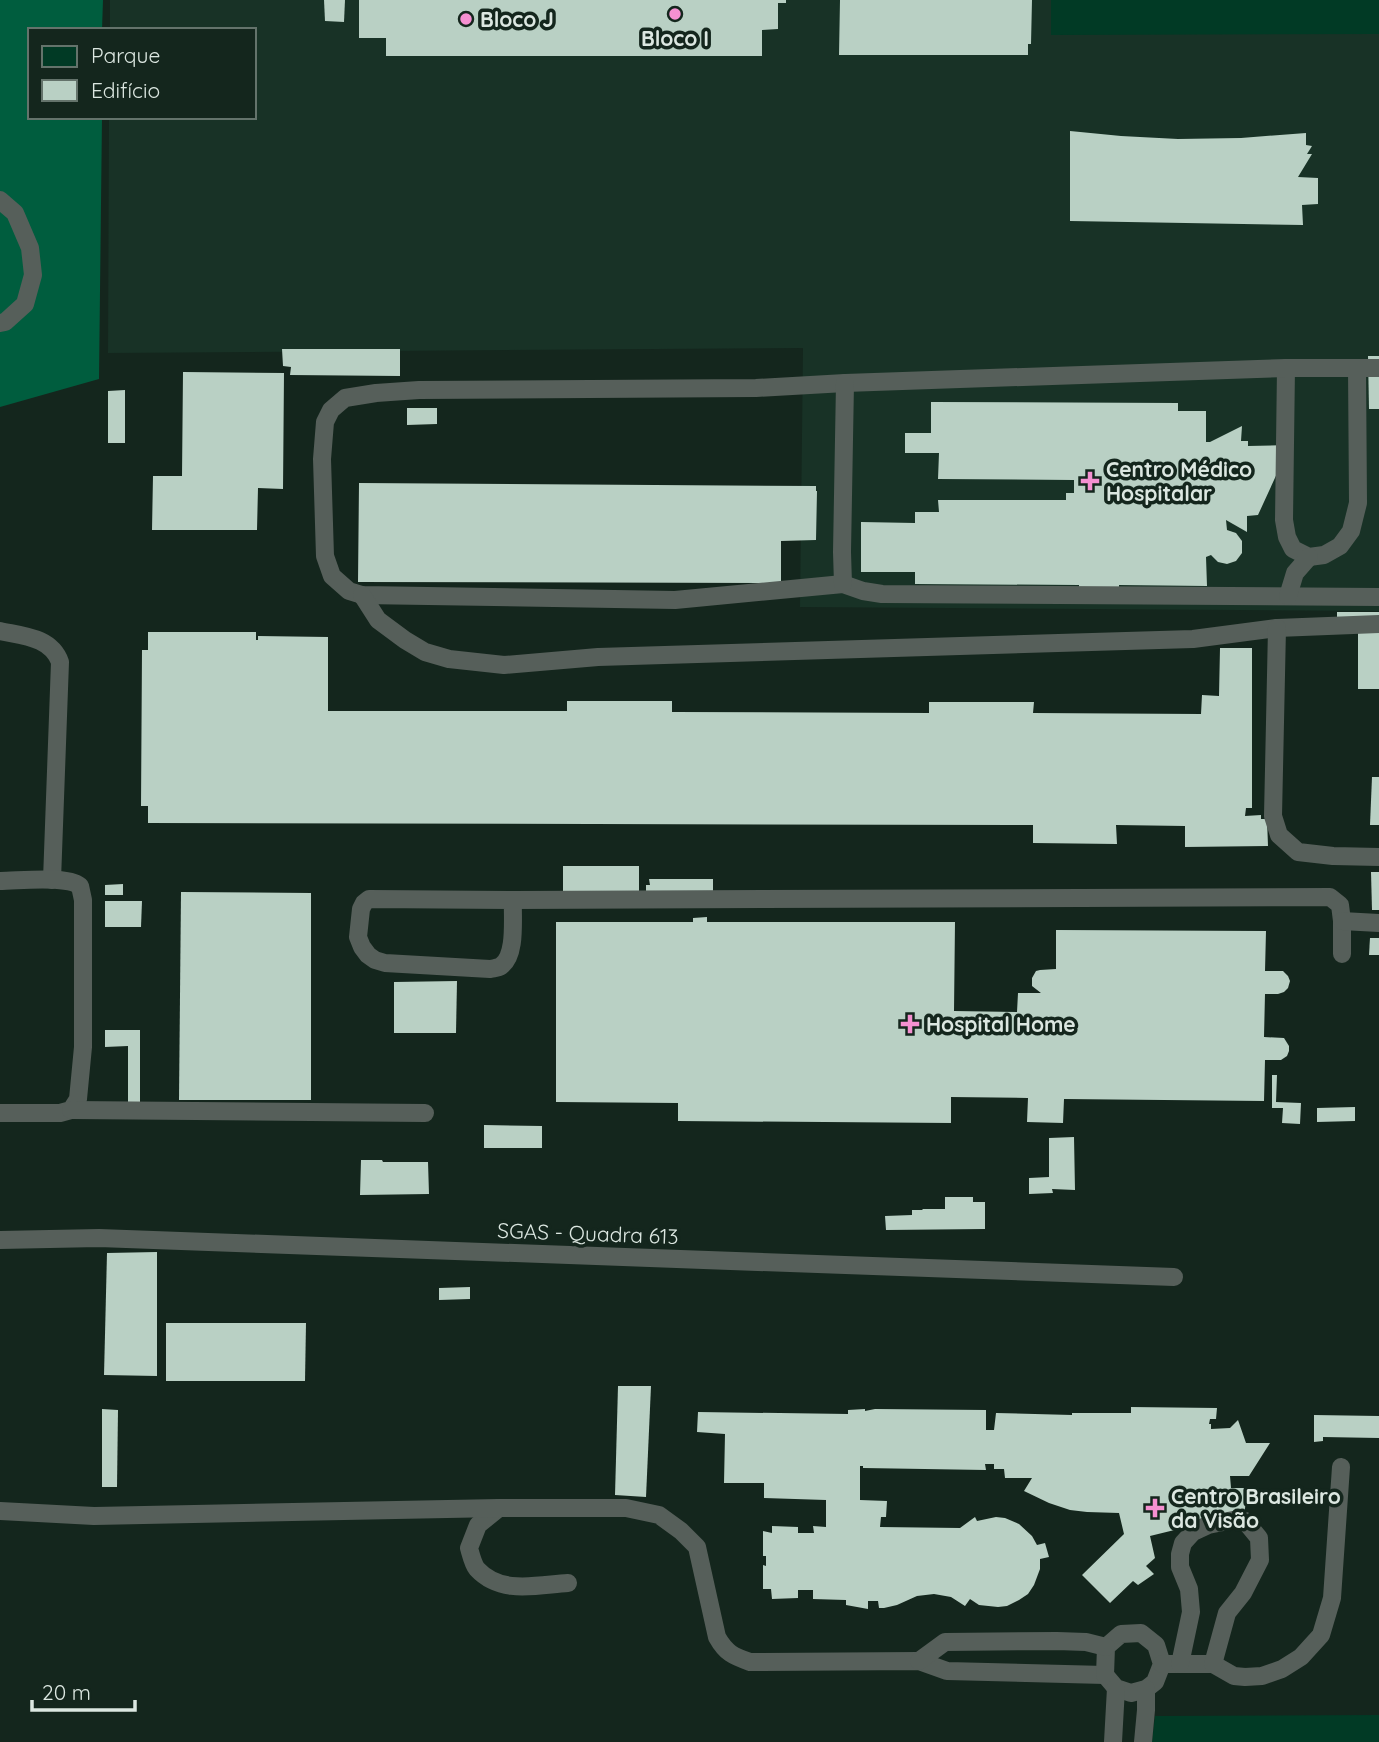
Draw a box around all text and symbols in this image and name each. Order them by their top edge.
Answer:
place label: Bloco J [480,6,554,32]
marker: Bloco I [667,6,683,22]
marker: Bloco J [458,11,474,27]
place label: Bloco I [641,25,709,51]
legend [28,28,256,119]
text: Parque [91,42,160,68]
text: Edifício [91,77,160,103]
place label: Centro Médico Hospitalar [1106,456,1252,506]
marker: Centro Médico Hospitalar [1080,471,1100,491]
place label: Hospital Home [926,1011,1076,1037]
marker: Hospital Home [900,1014,920,1034]
street label: SGAS - Quadra 613 [497,1217,679,1249]
place label: Centro Brasileiro da Visão [1171,1483,1341,1533]
marker: Centro Brasileiro da Visão [1145,1498,1165,1518]
scale bar [32,1668,135,1712]
text: 20 m [42,1679,91,1705]

